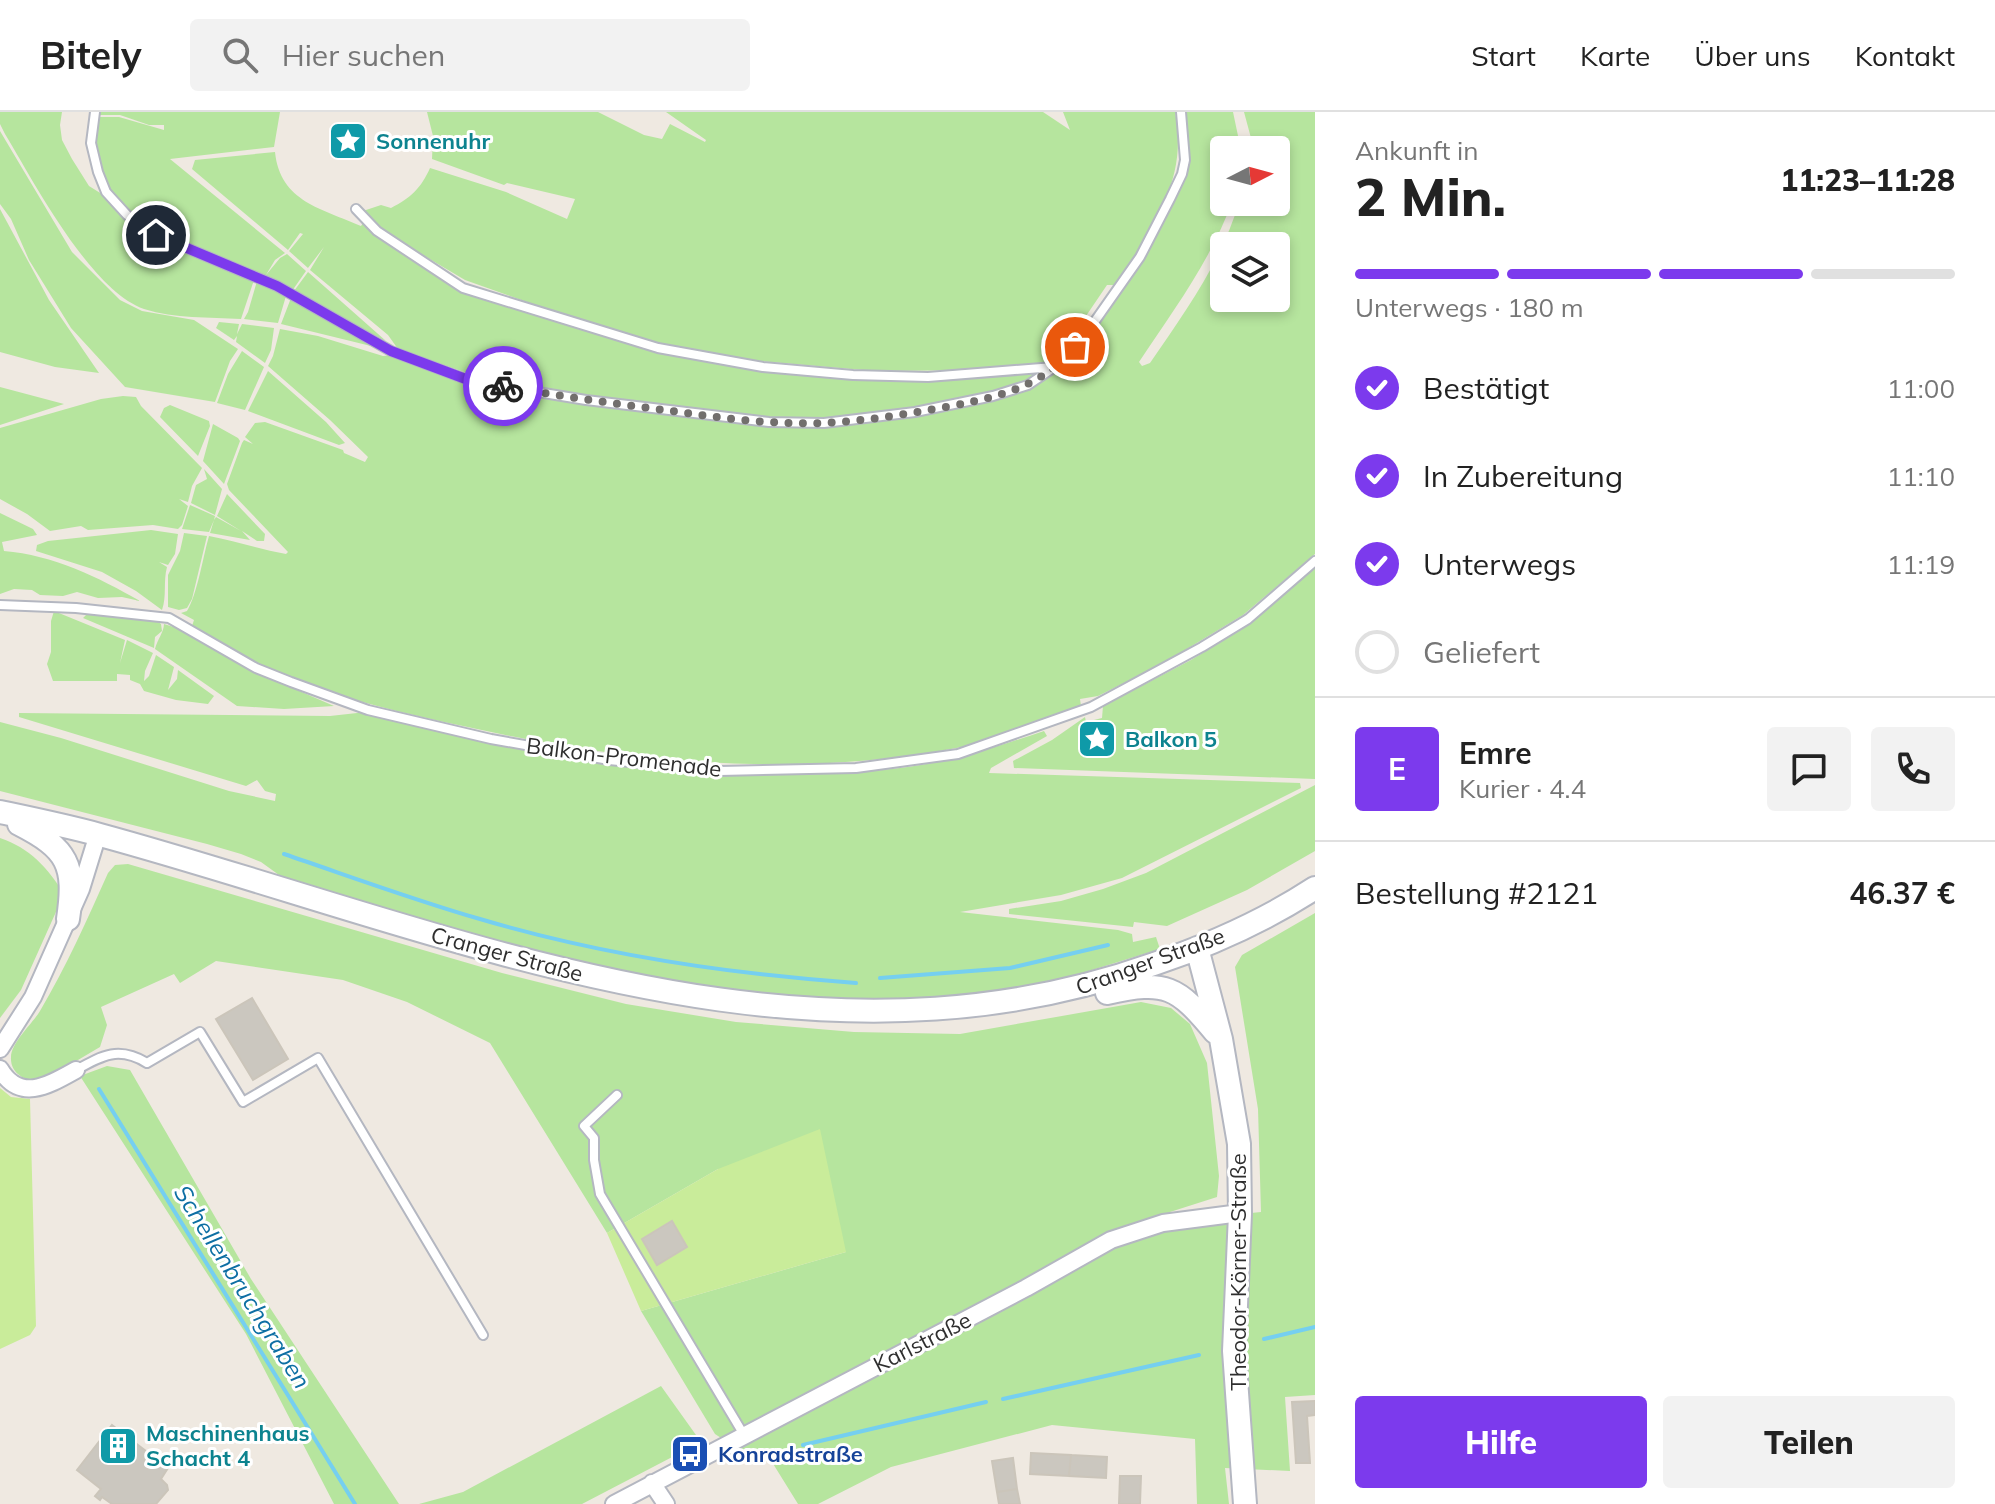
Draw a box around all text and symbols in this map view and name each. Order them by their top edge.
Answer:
search box [190,19,750,91]
text: Bitely [40,31,142,79]
icon: search [218,33,262,77]
text: Hier suchen [282,36,445,74]
text: Start [1471,38,1536,73]
text: Karte [1580,38,1650,73]
text: Über uns [1694,38,1811,73]
text: Kontakt [1855,38,1955,73]
place icon: Sonnenuhr [327,120,369,162]
place label: Sonnenuhr [376,127,490,155]
text: Ankunft in [1355,134,1478,167]
north arrow [1210,136,1290,216]
map controls [1210,136,1290,312]
text: 11:23–11:28 [1780,161,1955,199]
text: 2 Min. [1355,164,1506,229]
pin [122,201,190,269]
icon: home [134,213,178,257]
button: layers [1210,232,1290,312]
text: Unterwegs · 180 m [1355,291,1584,324]
pin [1041,313,1109,381]
icon: bag [1053,325,1097,369]
courier [463,346,543,426]
icon: bike [481,364,525,408]
icon: check [1355,366,1399,410]
text: Bestätigt [1423,369,1549,407]
text: 11:00 [1887,372,1955,405]
icon: check [1355,454,1399,498]
text: In Zubereitung [1423,457,1623,495]
text: 11:10 [1887,460,1955,493]
icon: check [1355,542,1399,586]
text: Unterwegs [1423,545,1576,583]
text: 11:19 [1887,548,1955,581]
text: Geliefert [1423,633,1540,671]
place icon: Balkon 5 [1076,718,1118,760]
place label: Balkon 5 [1125,725,1217,753]
button: chat [1767,727,1851,811]
button: phone [1871,727,1955,811]
street label: Balkon-Promenade [525,731,723,783]
text: Emre [1459,734,1532,772]
text: E [1388,750,1406,788]
text: Kurier · 4.4 [1459,772,1586,805]
text: Bestellung #2121 [1355,874,1598,912]
text: 46.37 € [1849,874,1955,912]
street label: Cranger Straße [428,920,586,988]
street label: Cranger Straße [1072,921,1228,1001]
street label: Theodor-Körner-Straße [1224,1153,1252,1391]
water label: Schellenbruchgraben [168,1179,318,1394]
street label: Karlstraße [868,1305,976,1379]
button: Hilfe [1355,1396,1647,1488]
button: Teilen [1663,1396,1955,1488]
place label: Maschinenhaus Schacht 4 [146,1419,310,1472]
building icon: Maschinenhaus Schacht 4 [97,1425,139,1467]
bus stop icon: Konradstraße [669,1433,711,1475]
place label: Konradstraße [718,1440,863,1468]

